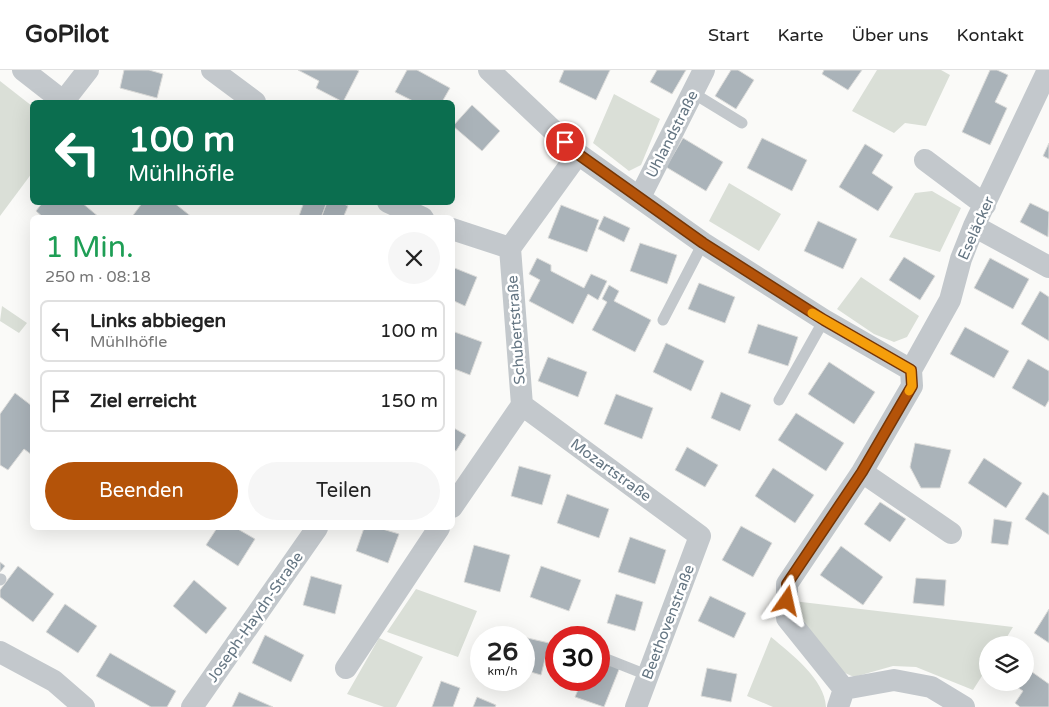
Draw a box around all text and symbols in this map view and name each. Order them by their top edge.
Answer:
text: GoPilot [25,20,109,49]
text: Start [708,24,749,46]
text: Karte [777,24,823,46]
text: Über uns [851,24,929,46]
text: Kontakt [957,24,1024,46]
street label: Uhlandstraße [642,87,702,181]
text: 100 m [128,119,235,161]
icon: left [45,120,110,185]
pin [544,121,586,163]
icon: arrive [551,128,579,156]
text: Mühlhöfle [128,161,234,187]
street label: Eseläcker [954,193,998,263]
text: 1 Min. [45,229,134,266]
button: close [388,232,440,284]
text: 250 m · 08:18 [45,267,151,287]
street label: Schubertstraße [503,275,529,385]
text: Links abbiegen [90,310,226,332]
icon: left [47,317,75,345]
text: 100 m [380,320,438,342]
text: Mühlhöfle [90,332,167,352]
icon: arrive [47,387,75,415]
text: Ziel erreicht [90,390,197,412]
text: 150 m [380,390,438,412]
street label: Mozartstraße [567,435,655,505]
button: Beenden [45,462,238,520]
button: Teilen [248,462,440,520]
street label: Joseph-Haydn-Straße [203,548,307,686]
street label: Beethovenstraße [638,562,698,682]
position arrow [760,574,812,626]
speed limit sign: 30 [545,626,610,691]
map controls [979,636,1034,691]
button: layers [979,636,1034,691]
text: 26 [487,637,518,667]
text: km/h [487,664,518,678]

